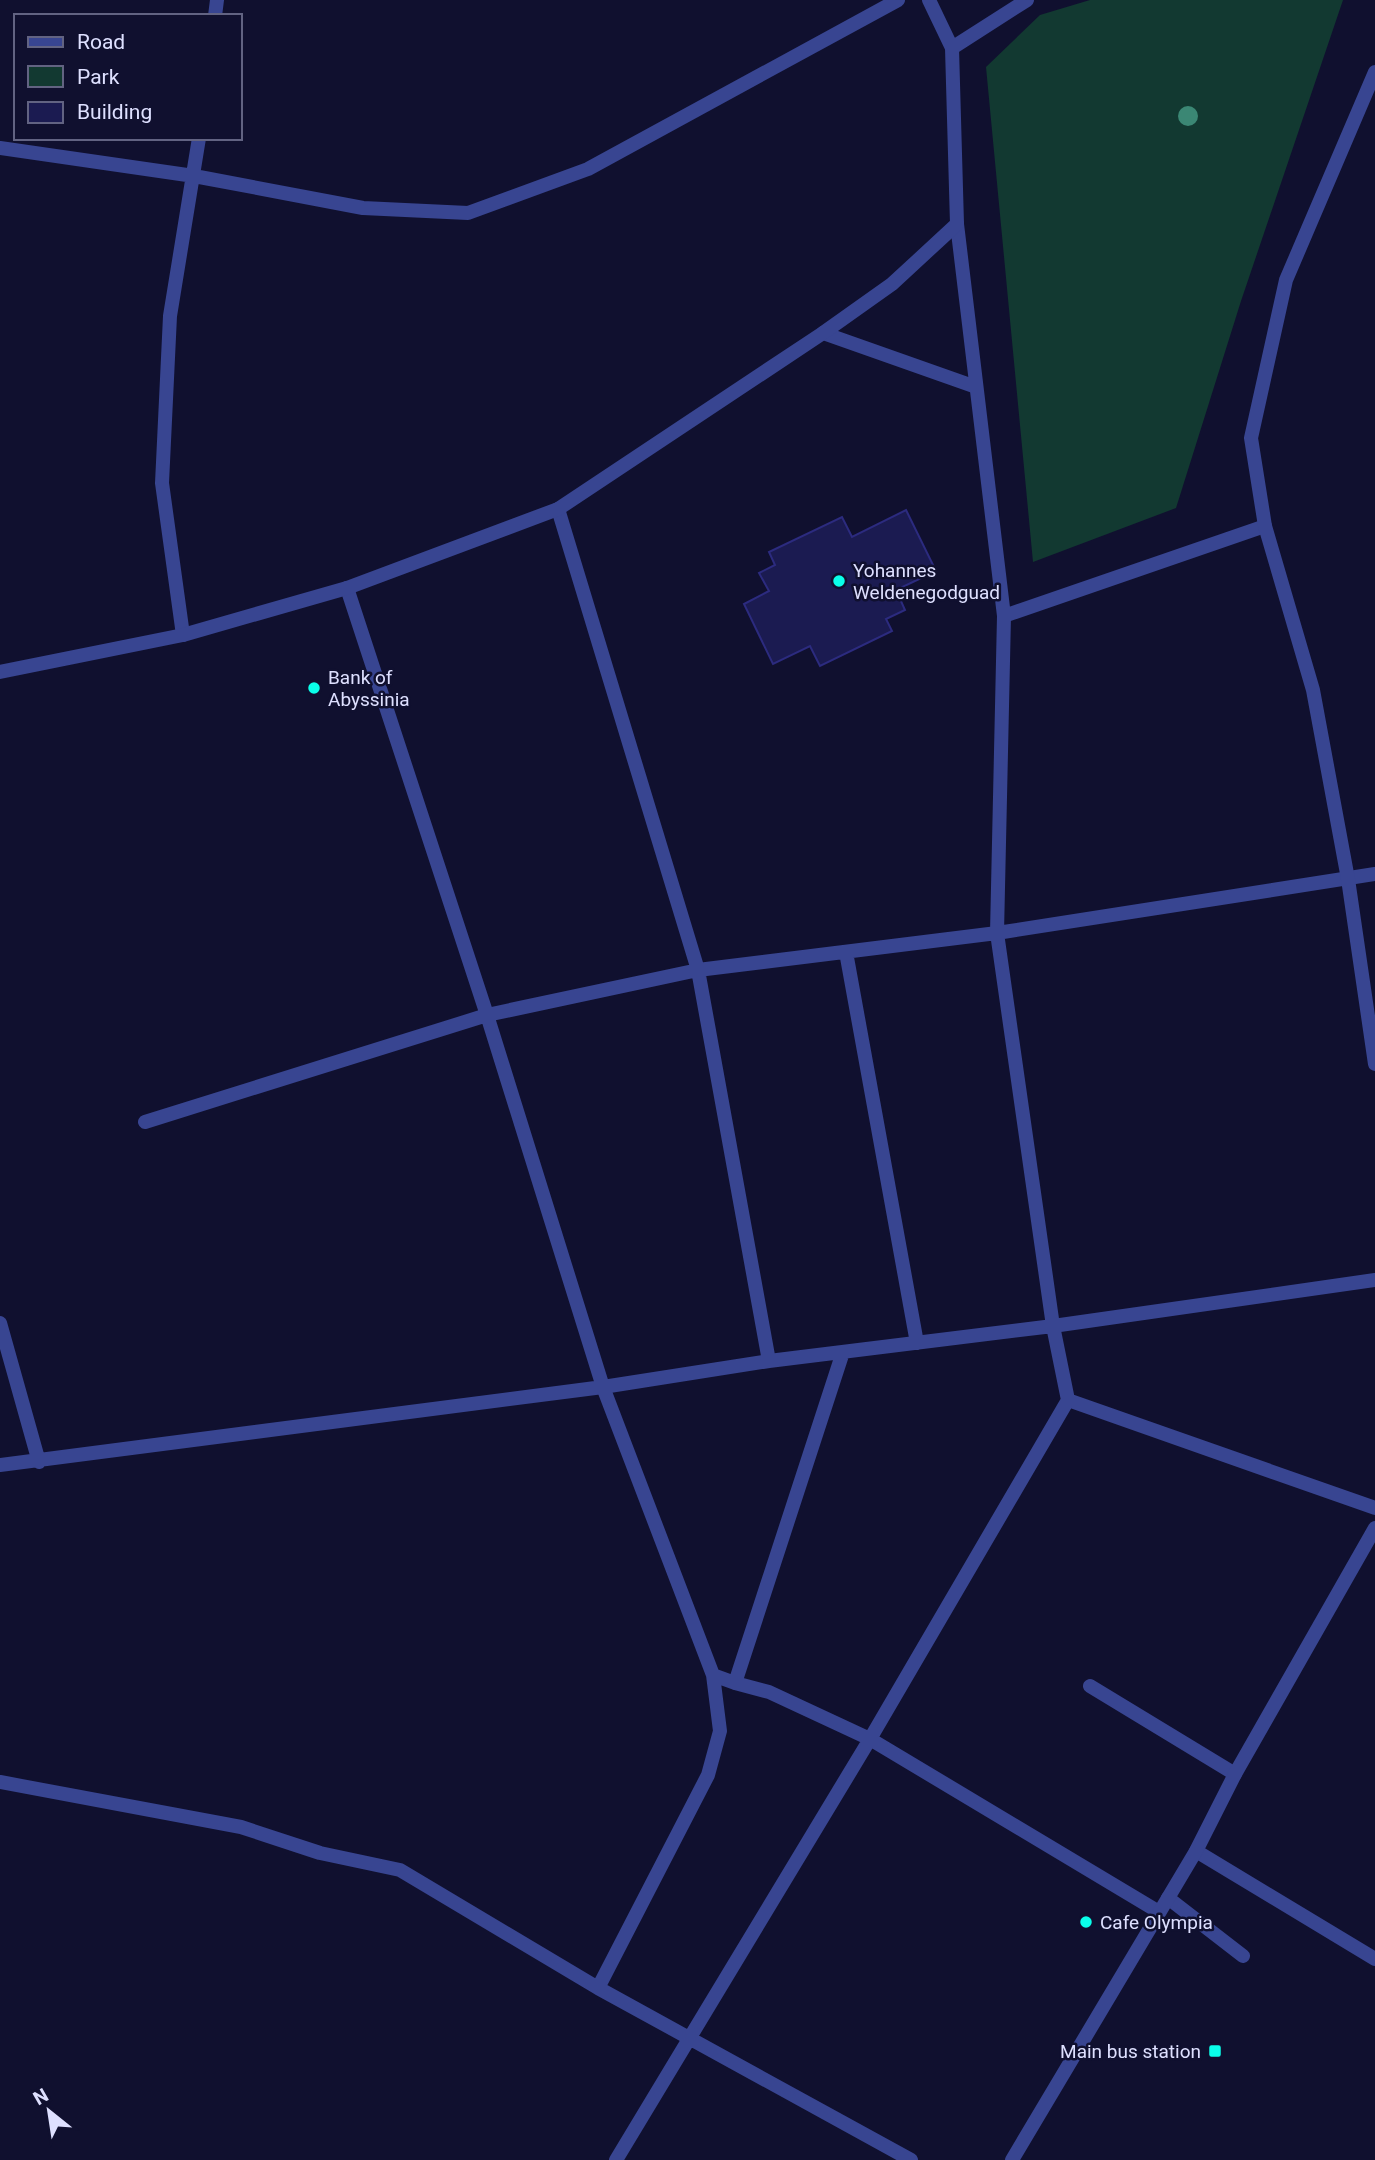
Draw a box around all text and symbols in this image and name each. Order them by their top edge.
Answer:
legend [14,14,242,140]
text: Road [77,30,125,54]
text: Park [77,65,120,89]
text: Building [77,100,152,124]
place label: Yohannes Weldenegodguad [853,559,1000,604]
marker: Yohannes Weldenegodguad [831,573,847,589]
place label: Bank of Abyssinia [328,666,410,711]
marker: Bank of Abyssinia [306,680,322,696]
place label: Cafe Olympia [1100,1911,1213,1934]
marker: Cafe Olympia [1078,1914,1094,1930]
place label: Main bus station [1060,2040,1201,2063]
marker: Main bus station [1207,2043,1223,2059]
north arrow [14,2076,84,2146]
text: N [29,2083,52,2110]

